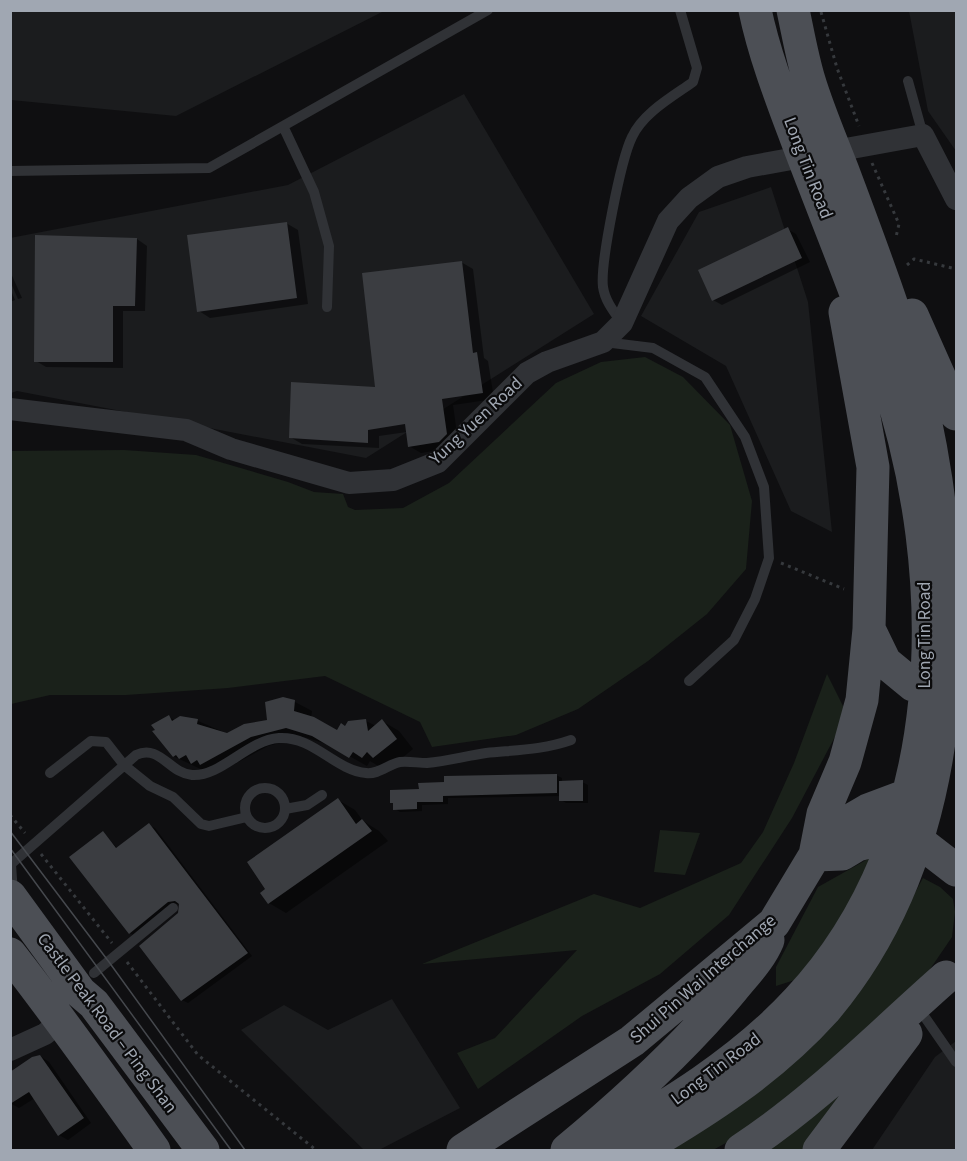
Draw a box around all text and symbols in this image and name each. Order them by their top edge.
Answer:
street label: Long Tin Road [777,114,839,222]
street label: Yung Yuen Road [423,371,528,471]
street label: Long Tin Road [912,582,937,688]
street label: Shui Pin Wai Interchange [624,908,782,1050]
street label: Castle Peak Road – Ping Shan [31,928,183,1118]
street label: Long Tin Road [666,1027,766,1111]

